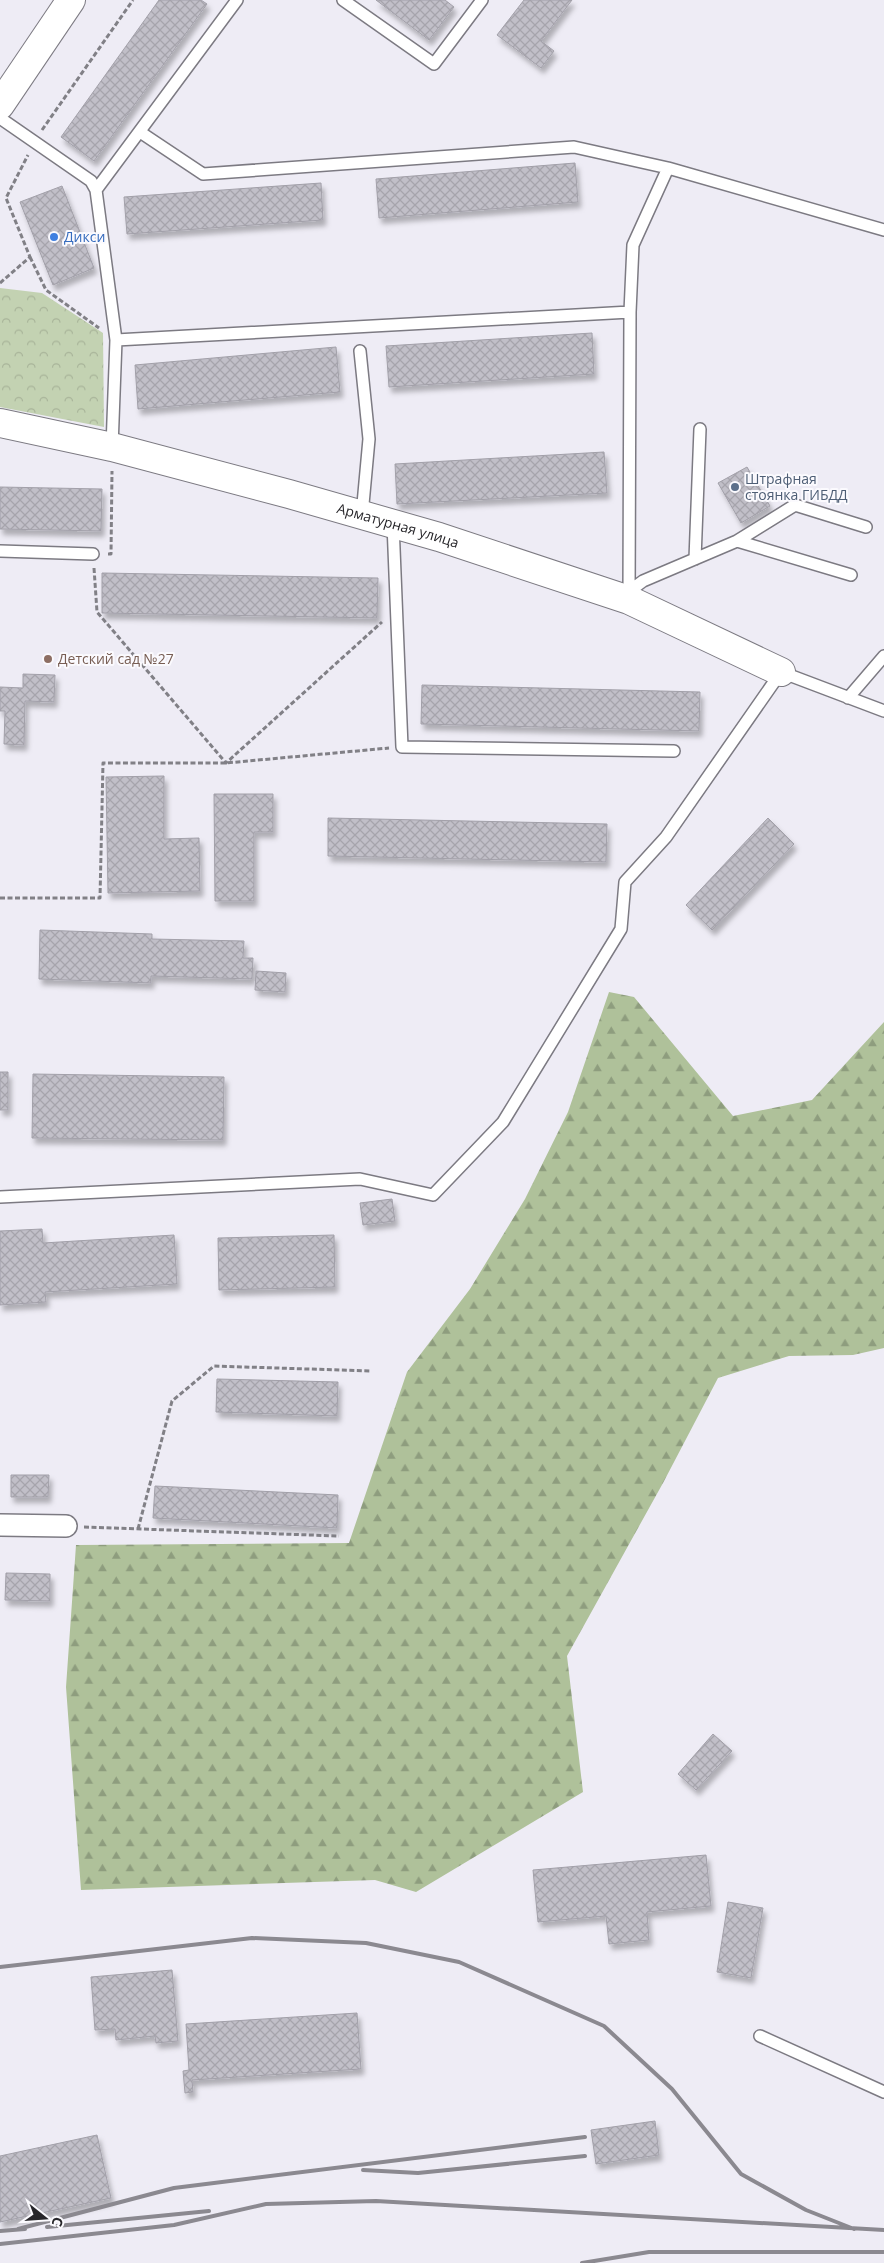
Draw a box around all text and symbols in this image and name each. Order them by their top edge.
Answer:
place label: Дикси [64,227,105,246]
marker: Дикси [48,231,60,243]
place label: Штрафная стоянка ГИБДД [745,469,848,504]
marker: Штрафная стоянка ГИБДД [729,481,741,493]
street label: Арматурная улица [335,498,462,552]
place label: Детский сад №27 [58,649,174,668]
marker: Детский сад №27 [42,653,54,665]
north arrow [20,2193,70,2243]
text: С [47,2215,68,2229]

